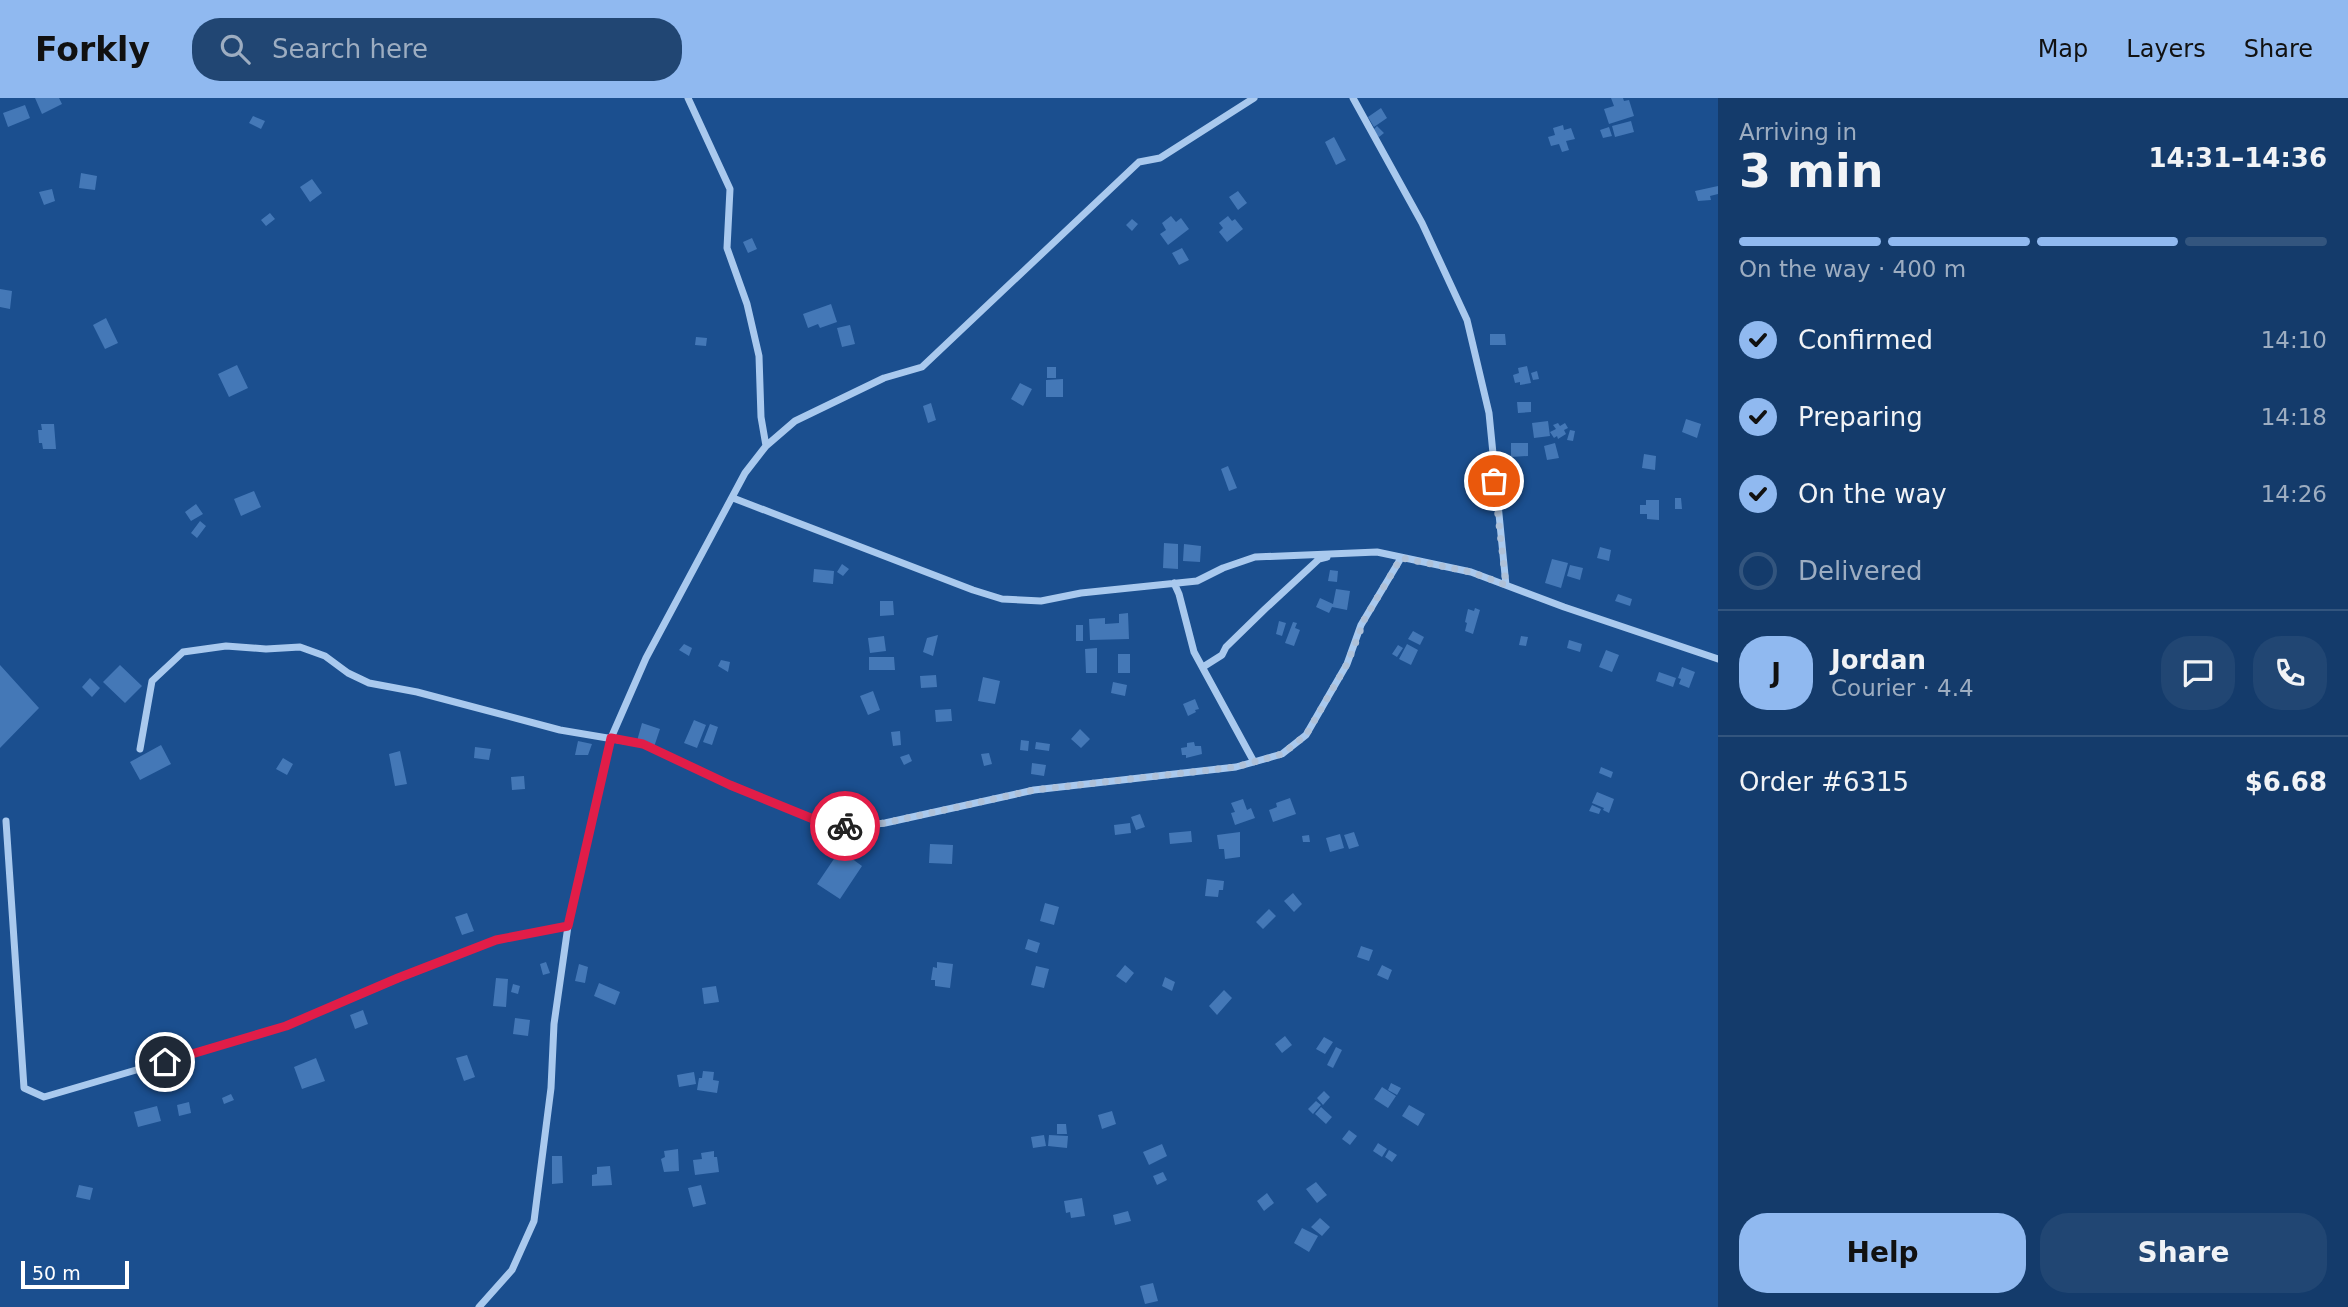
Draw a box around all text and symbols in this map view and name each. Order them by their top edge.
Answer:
search box [192,18,682,81]
text: Forkly [35,30,150,69]
icon: search [216,30,254,68]
text: Search here [272,34,428,64]
text: Map [2038,35,2088,63]
text: Layers [2126,35,2206,63]
text: Share [2244,35,2313,63]
text: Arriving in [1739,119,1857,145]
text: 14:31–14:36 [2148,143,2327,173]
text: 3 min [1739,144,1883,198]
text: On the way · 400 m [1739,256,1966,282]
icon: check [1739,321,1777,359]
text: Confirmed [1798,325,1933,355]
text: 14:10 [2261,327,2327,353]
icon: check [1739,398,1777,436]
text: Preparing [1798,402,1923,432]
text: 14:18 [2261,404,2327,430]
pin [1464,451,1524,511]
icon: bag [1475,462,1513,500]
icon: check [1739,475,1777,513]
text: On the way [1798,479,1947,509]
text: 14:26 [2261,481,2327,507]
text: Delivered [1798,556,1922,586]
button: chat [2161,636,2235,710]
button: phone [2253,636,2327,710]
text: Jordan [1831,645,1926,675]
text: J [1771,658,1781,688]
text: Courier · 4.4 [1831,675,1974,701]
text: Order #6315 [1739,767,1909,797]
text: $6.68 [2245,767,2327,797]
courier [810,791,880,861]
icon: bike [826,807,864,845]
pin [135,1032,195,1092]
icon: home [146,1043,184,1081]
button: Help [1739,1213,2026,1293]
button: Share [2040,1213,2327,1293]
scale bar [21,1258,130,1290]
text: 50 m [32,1262,81,1284]

